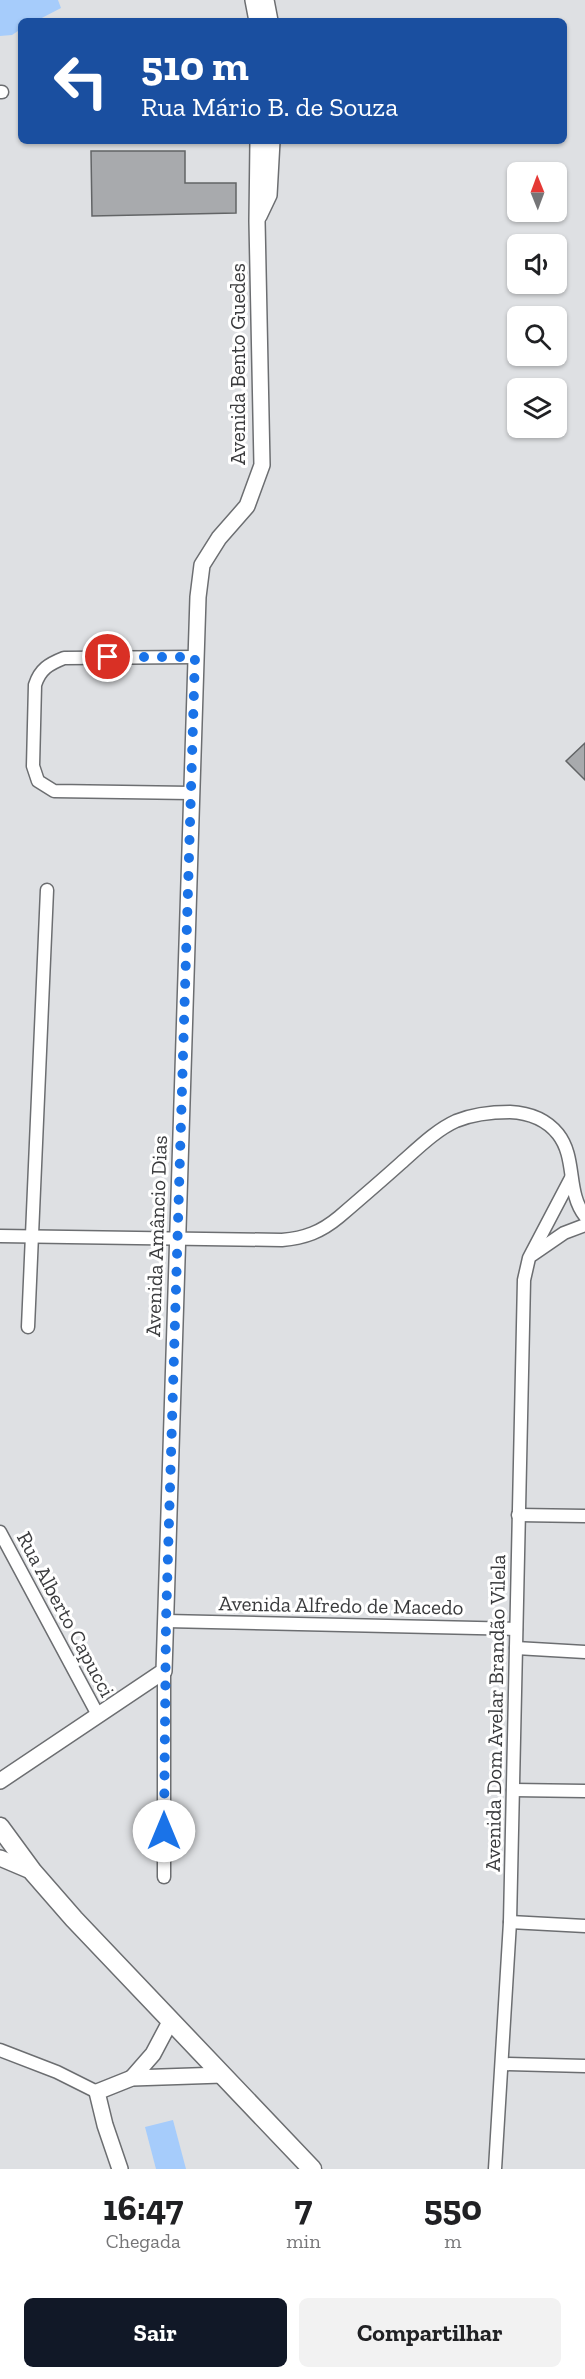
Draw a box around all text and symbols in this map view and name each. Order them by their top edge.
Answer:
text: 510 m [141,40,249,91]
icon: left [42,42,120,120]
text: Rua Mário B. de Souza [141,91,398,123]
north arrow [507,162,567,222]
map controls [507,162,567,438]
button: sound [507,234,567,294]
street label: Avenida Bento Guedes [225,263,250,465]
button: search [507,306,567,366]
button: layers [507,378,567,438]
pin [82,631,133,682]
icon: arrive [91,640,124,673]
street label: Avenida Amâncio Dias [140,1135,172,1337]
street label: Rua Alberto Capucci [12,1527,120,1701]
street label: Avenida Dom Avelar Brandão Vilela [480,1554,510,1872]
street label: Avenida Alfredo de Macedo [218,1590,464,1620]
position arrow [132,1799,196,1863]
text: 16:47 [103,2186,183,2229]
text: 7 [295,2186,312,2229]
text: 550 [424,2186,482,2229]
text: Chegada [106,2229,181,2253]
text: min [286,2229,321,2253]
text: m [444,2229,461,2253]
button: Sair [24,2298,287,2367]
button: Compartilhar [299,2298,561,2367]

